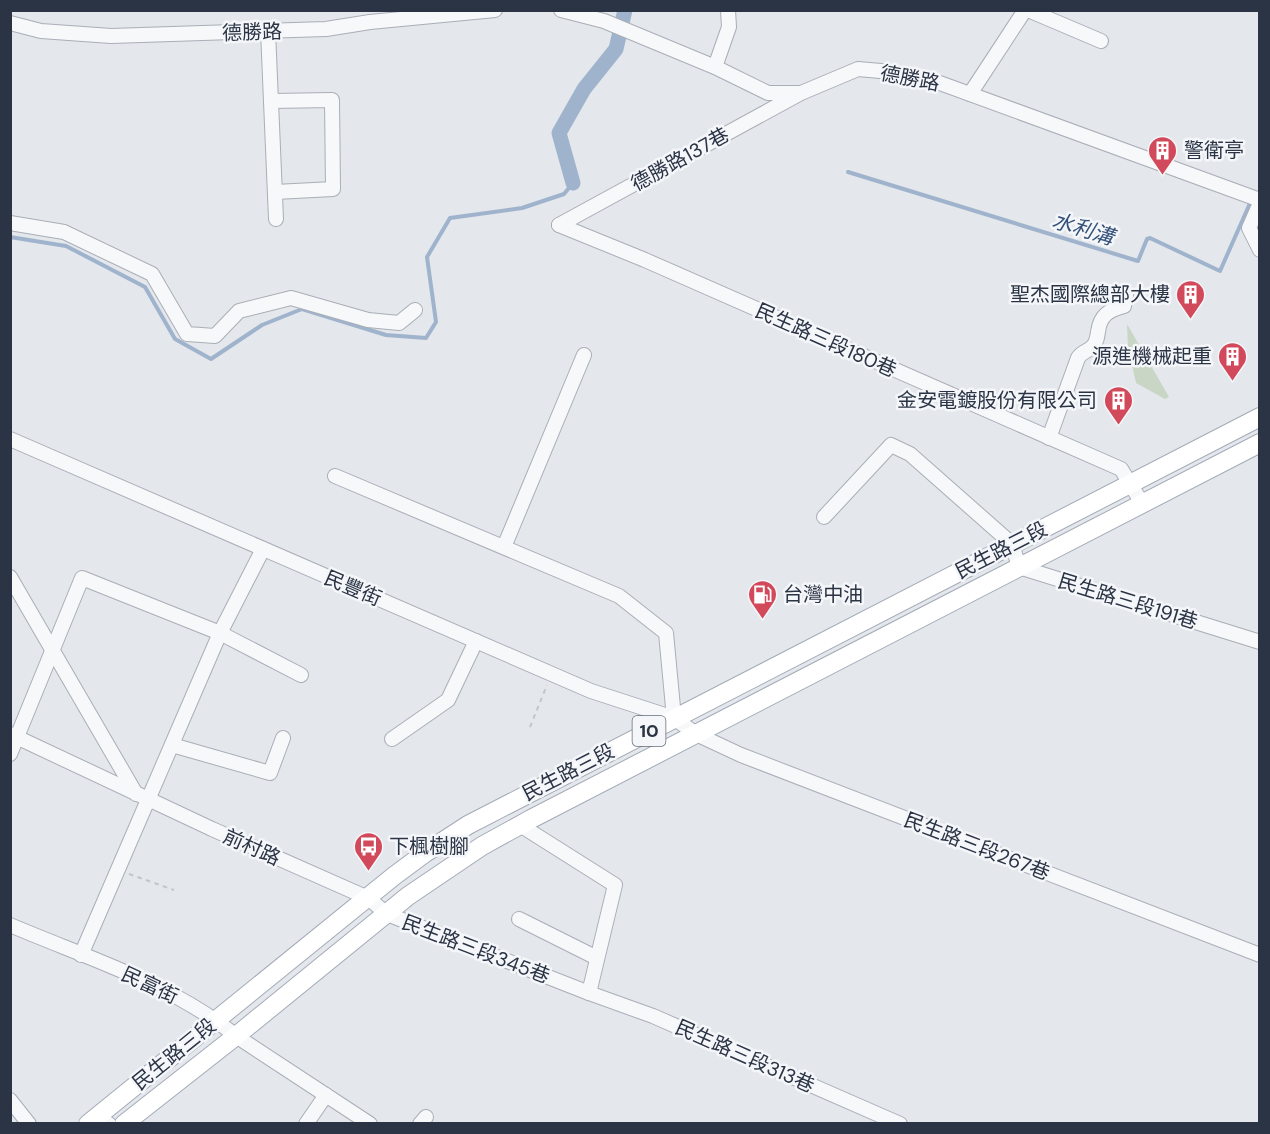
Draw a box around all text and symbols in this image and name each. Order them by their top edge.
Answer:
street label: 德勝路 [222,18,282,46]
street label: 德勝路 [878,60,942,96]
street label: 德勝路137巷 [626,121,734,197]
building icon: 警衛亭 [1147,134,1179,176]
place label: 警衛亭 [1184,137,1244,163]
water label: 水利溝 [1049,206,1120,252]
building icon: 聖杰國際總部大樓 [1175,278,1207,320]
place label: 聖杰國際總部大樓 [1010,281,1170,307]
street label: 民生路三段180巷 [751,297,901,383]
building icon: 源進機械起重 [1217,340,1249,382]
place label: 源進機械起重 [1092,343,1212,369]
building icon: 金安電鍍股份有限公司 [1102,384,1134,426]
place label: 金安電鍍股份有限公司 [897,387,1097,413]
street label: 民生路三段 [951,516,1051,584]
street label: 民豐街 [320,564,386,612]
street label: 民生路三段191巷 [1055,567,1201,635]
fuel station icon: 台灣中油 [746,578,778,620]
place label: 台灣中油 [783,581,863,607]
road number: 10 [632,716,666,746]
street label: 民生路三段 [518,738,618,806]
street label: 民生路三段267巷 [900,806,1054,886]
street label: 前村路 [219,823,285,871]
bus stop icon: 下楓樹腳 [352,830,384,872]
place label: 下楓樹腳 [389,833,469,859]
street label: 民生路三段345巷 [398,909,554,989]
street label: 民富街 [117,961,183,1009]
street label: 民生路三段 [127,1012,221,1096]
street label: 民生路三段313巷 [671,1014,819,1098]

